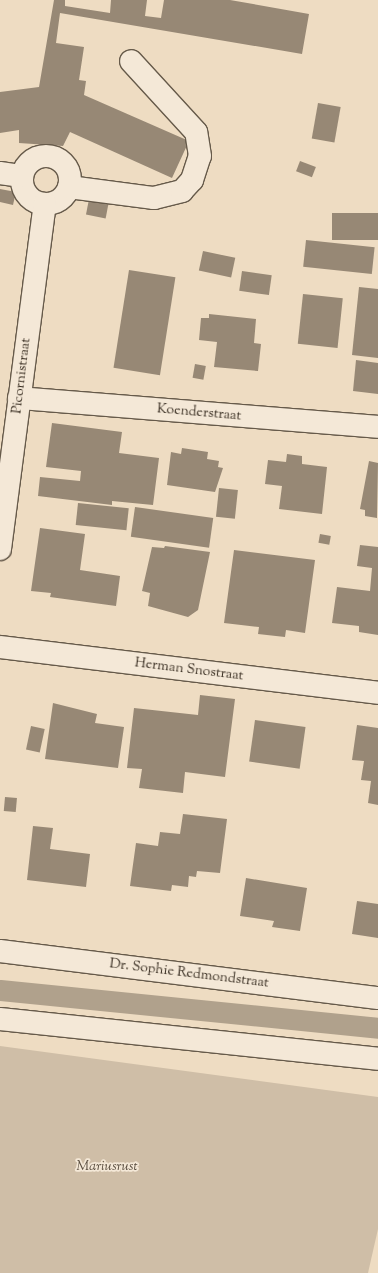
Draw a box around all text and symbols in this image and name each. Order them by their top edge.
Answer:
street label: Picornistraat [9,337,35,415]
street label: Koenderstraat [156,401,242,425]
street label: Herman Snostraat [134,655,244,685]
street label: Dr. Sophie Redmondstraat [108,956,270,992]
park label: Mariusrust [76,1159,138,1175]

